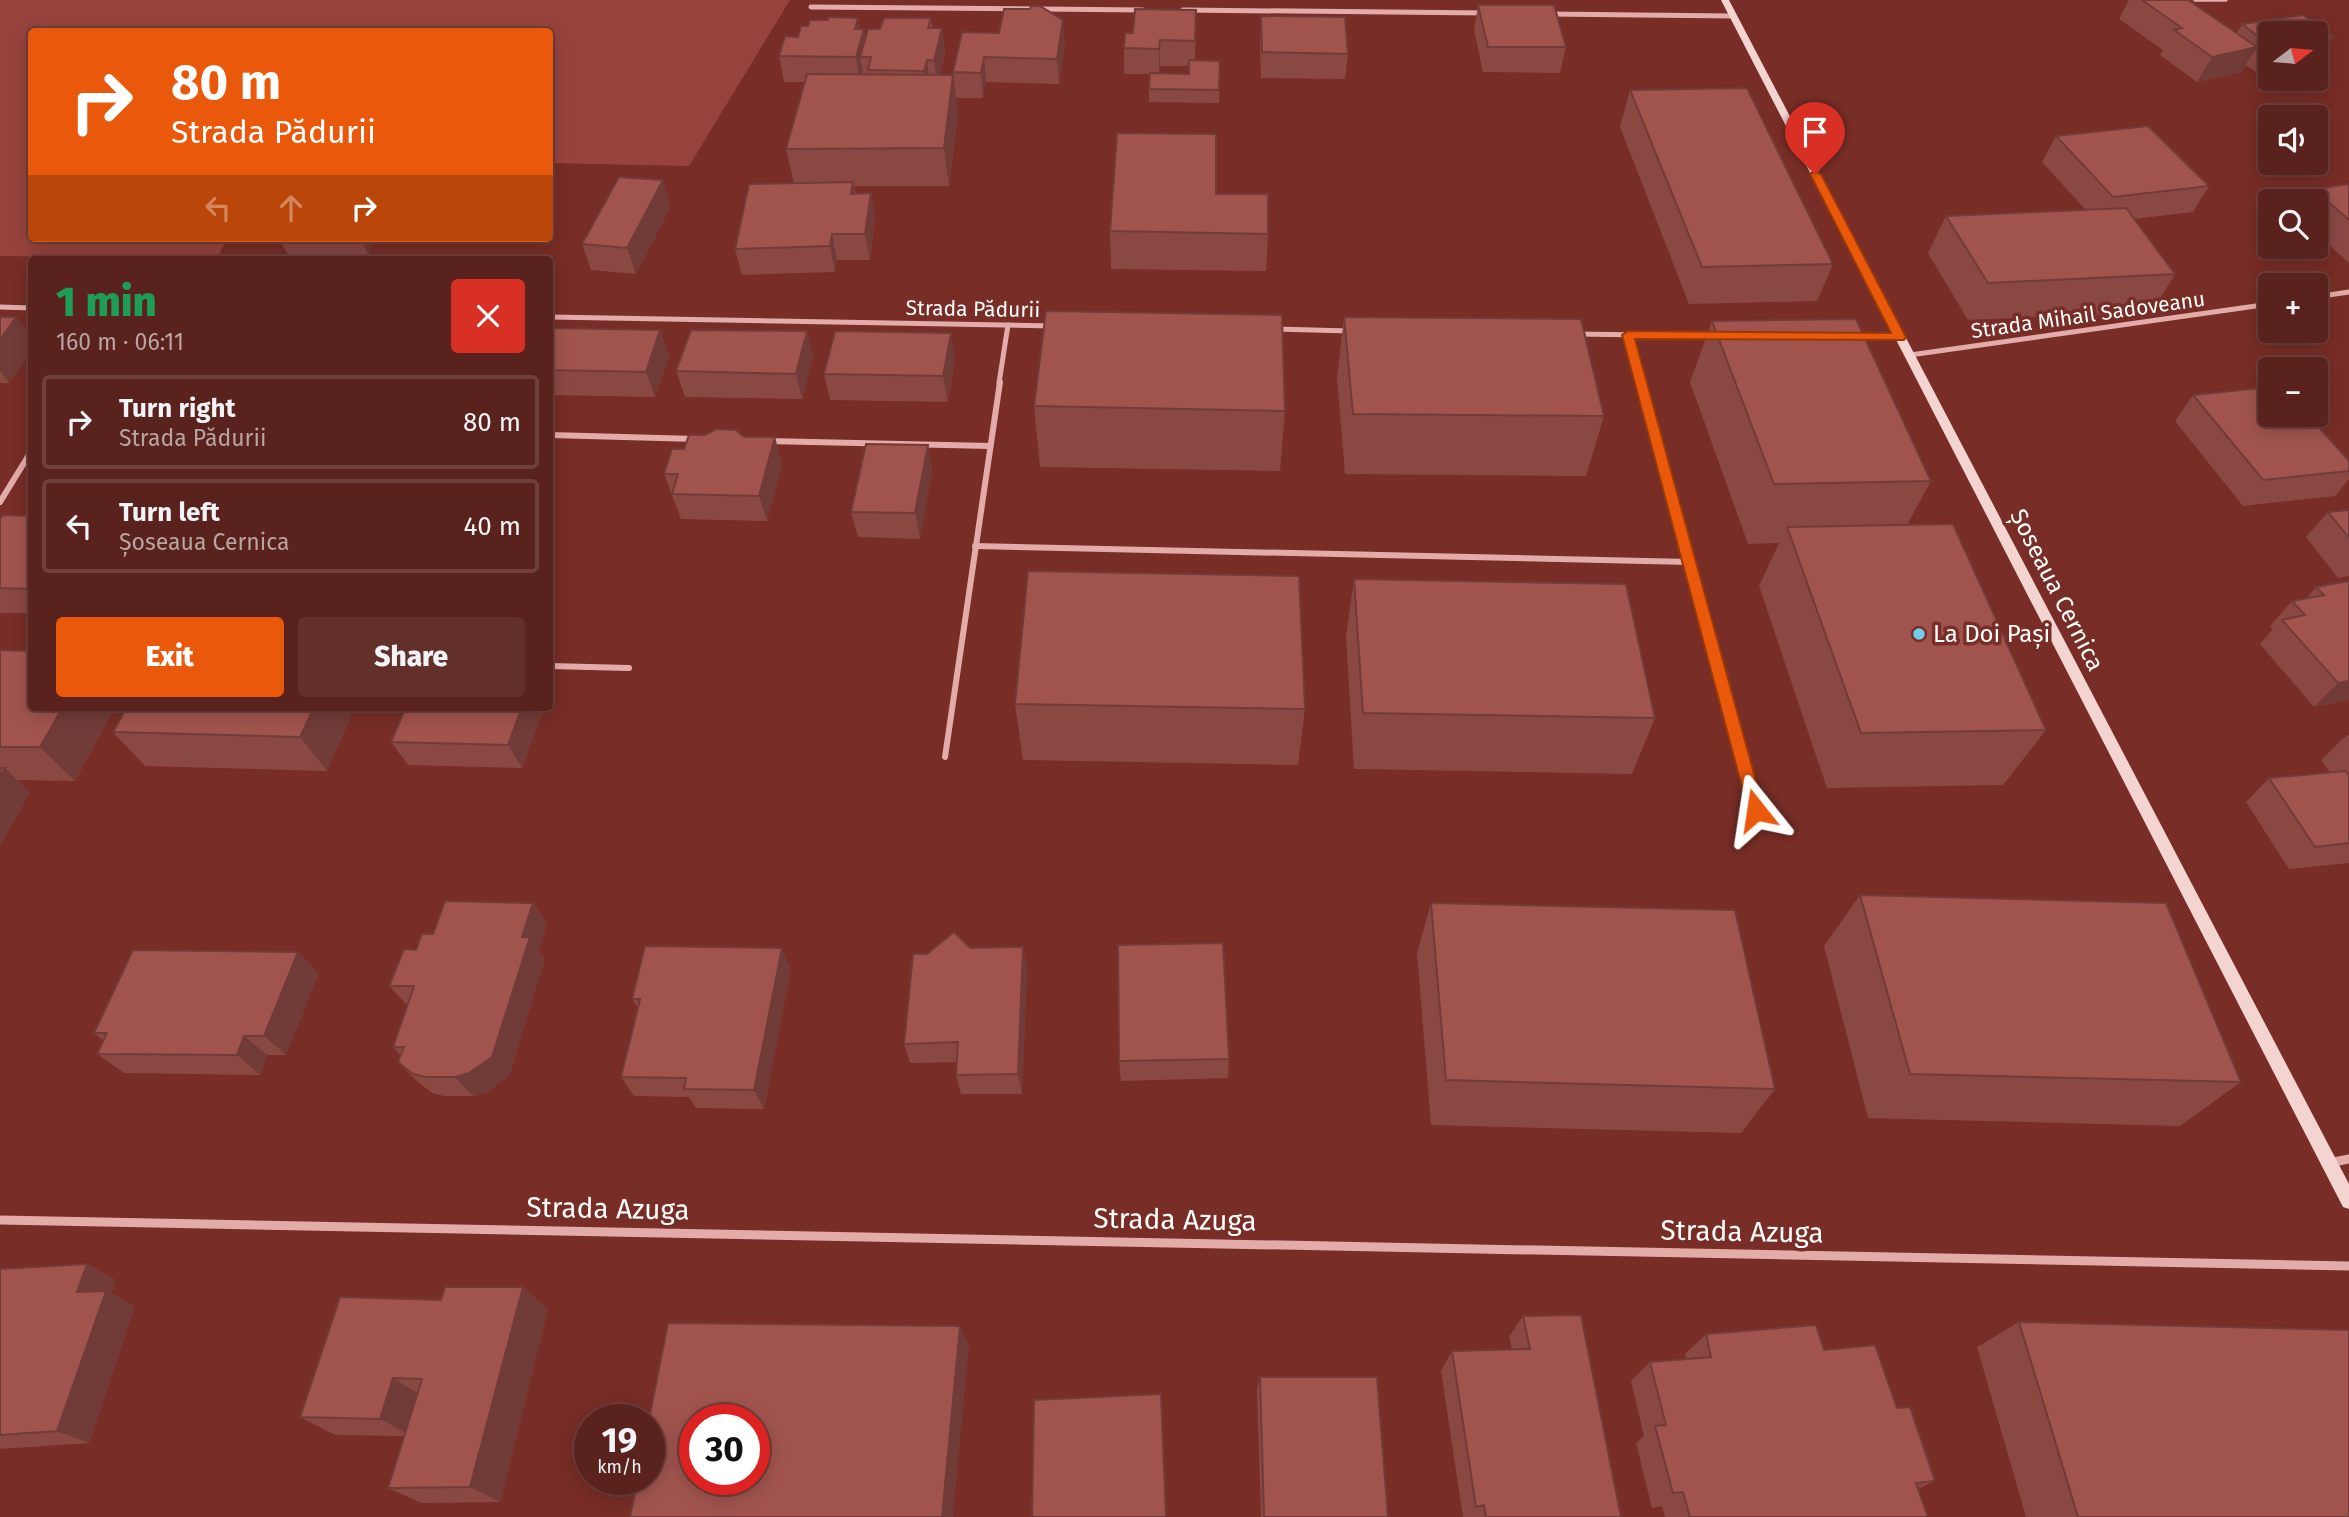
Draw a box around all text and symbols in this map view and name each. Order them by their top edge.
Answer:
north arrow [2258,21,2328,91]
map controls [2258,21,2328,427]
text: 80 m [171,53,281,112]
icon: right [56,56,147,147]
pin [1785,102,1845,174]
button: sound [2258,105,2328,175]
text: Strada Pădurii [171,113,376,151]
icon: arrive [1796,113,1834,151]
icon: left [199,189,237,227]
icon: ahead [272,189,310,227]
icon: right [345,189,383,227]
button: search [2258,189,2328,259]
button: + [2258,273,2328,343]
text: 1 min [56,277,157,327]
button: close [451,279,525,353]
street label: Strada Mihail Sadoveanu [1969,286,2207,344]
street label: Strada Pădurii [905,295,1041,323]
text: 160 m · 06:11 [56,328,184,356]
button: − [2258,357,2328,427]
text: Turn right [119,393,236,424]
icon: right [60,403,98,441]
text: 80 m [463,407,521,438]
text: Strada Pădurii [119,424,266,452]
text: Turn left [119,497,220,528]
street label: Șoseaua Cernica [2003,504,2110,676]
icon: left [60,507,98,545]
text: 40 m [463,511,521,542]
text: Șoseaua Cernica [119,528,290,556]
button: Exit [56,617,284,697]
button: Share [298,617,525,697]
place label: La Doi Pași [1933,620,2050,649]
marker: La Doi Pași [1911,626,1927,642]
position arrow [1719,773,1793,847]
street label: Strada Azuga [526,1191,690,1226]
street label: Strada Azuga [1093,1202,1257,1237]
street label: Strada Azuga [1660,1214,1824,1249]
speed limit sign: 30 [679,1404,770,1495]
text: 19 [602,1419,637,1461]
text: km/h [597,1456,642,1478]

